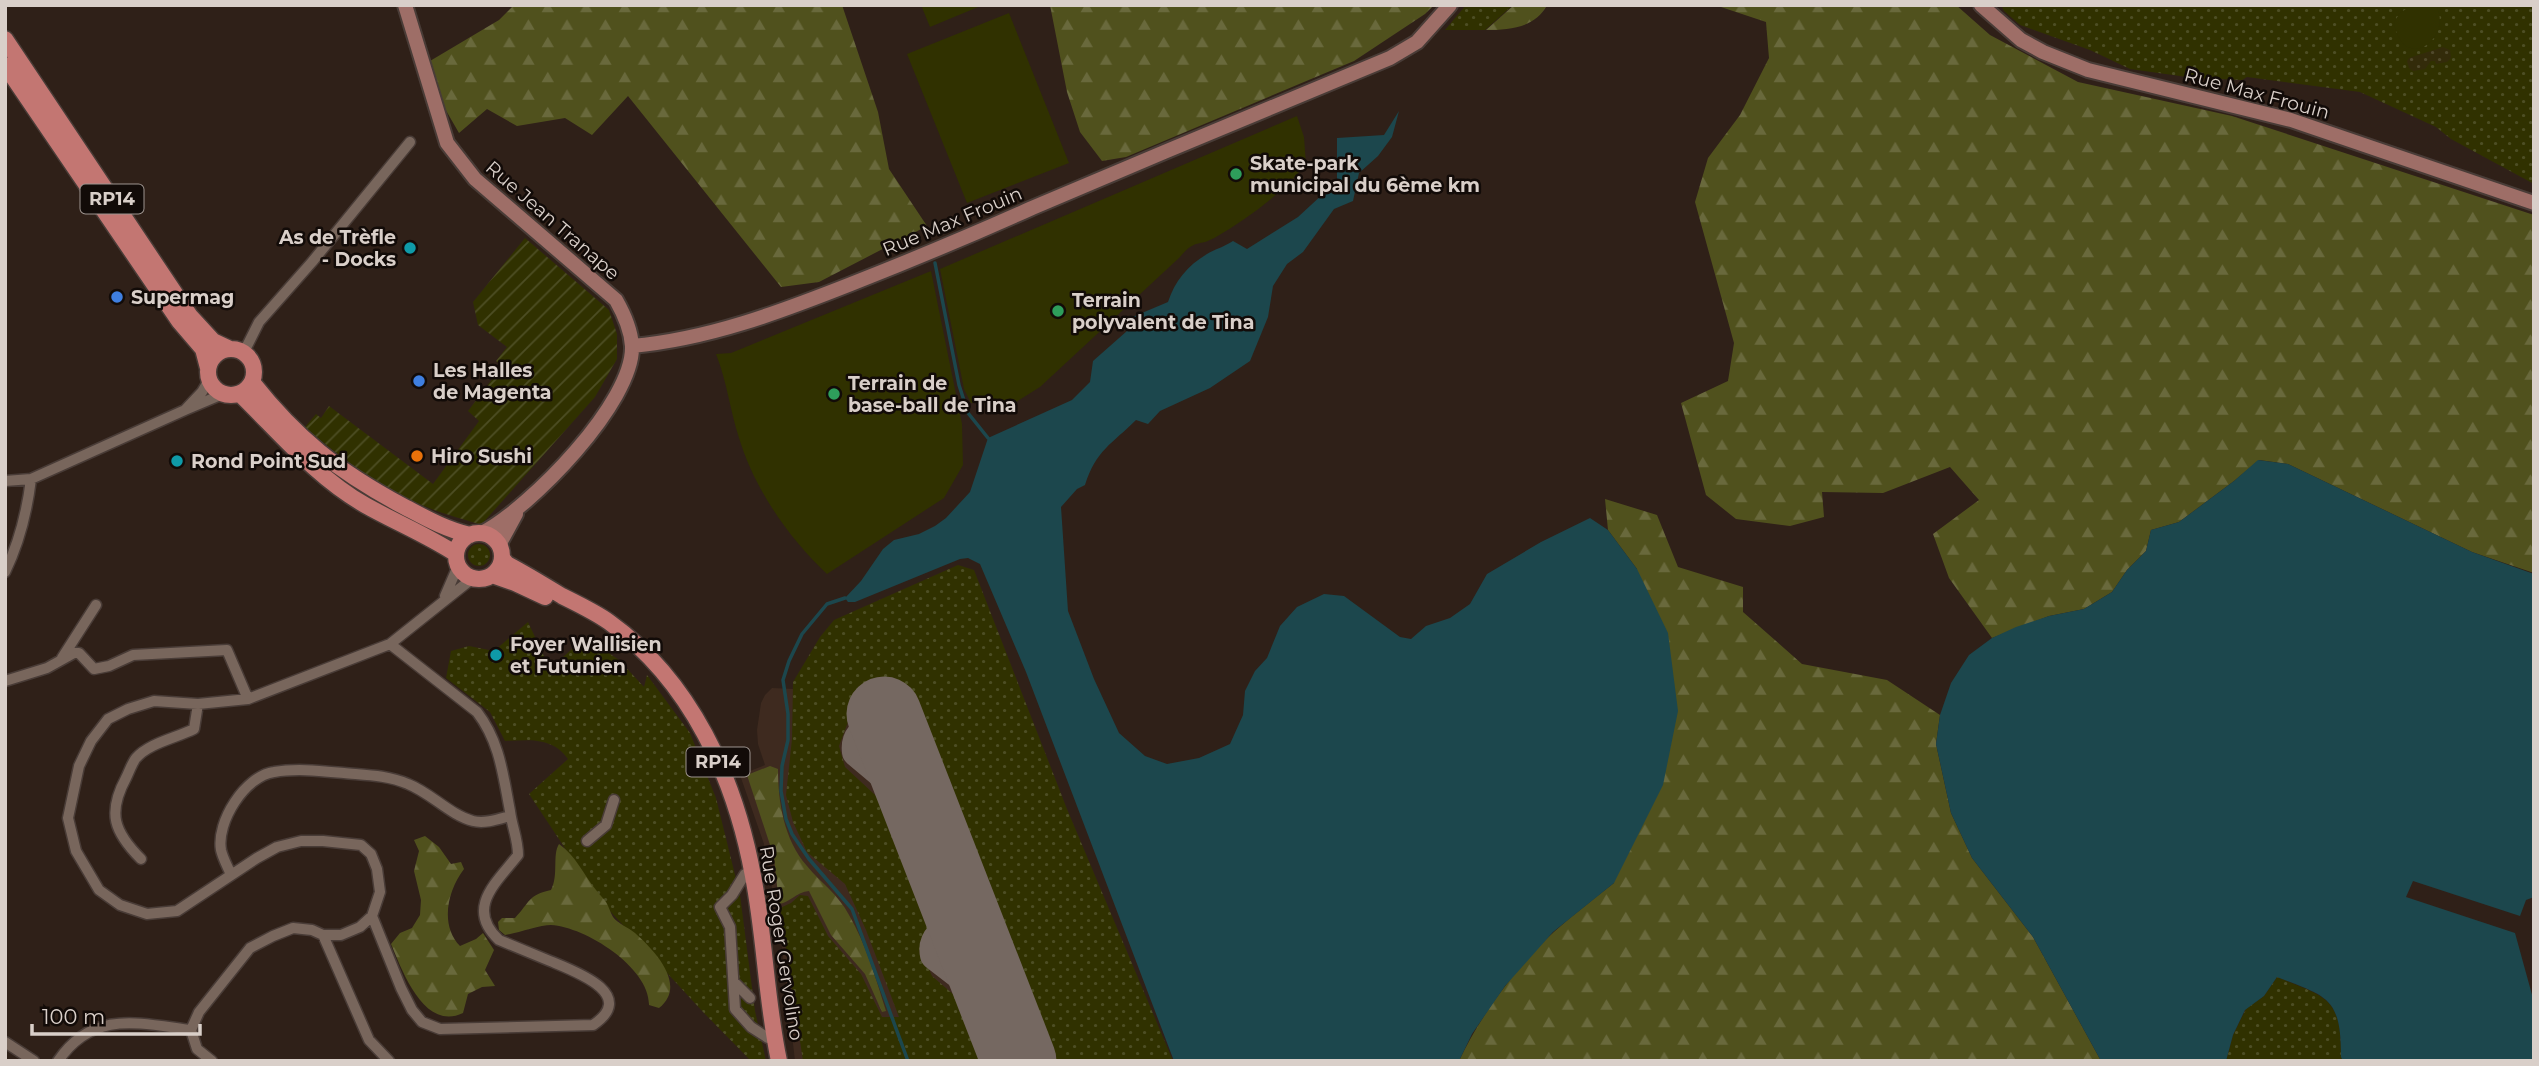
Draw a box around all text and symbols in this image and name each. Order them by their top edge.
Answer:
street label: Rue Max Frouin [2182,63,2332,124]
place label: Skate-park municipal du 6ème km [1250,152,1480,197]
street label: Rue Jean Tranape [481,156,624,285]
marker: Skate-park municipal du 6ème km [1228,166,1244,182]
street label: Rue Max Frouin [879,182,1025,261]
road number: RP14 [80,184,144,214]
place label: As de Trèfle - Docks [278,226,396,271]
marker: As de Trèfle - Docks [402,240,418,256]
place label: Supermag [131,286,234,309]
marker: Supermag [109,289,125,305]
place label: Terrain polyvalent de Tina [1072,289,1254,334]
marker: Terrain polyvalent de Tina [1050,303,1066,319]
place label: Les Halles de Magenta [433,359,552,404]
place label: Terrain de base-ball de Tina [848,372,1017,417]
marker: Les Halles de Magenta [411,373,427,389]
marker: Terrain de base-ball de Tina [826,386,842,402]
place label: Hiro Sushi [431,445,532,468]
marker: Hiro Sushi [409,448,425,464]
place label: Rond Point Sud [191,450,346,473]
marker: Rond Point Sud [169,453,185,469]
place label: Foyer Wallisien et Futunien [510,633,662,678]
marker: Foyer Wallisien et Futunien [488,647,504,663]
road number: RP14 [686,748,750,776]
street label: Rue Roger Gervolino [755,844,808,1042]
scale bar [32,992,200,1036]
text: 100 m [42,1004,105,1029]

